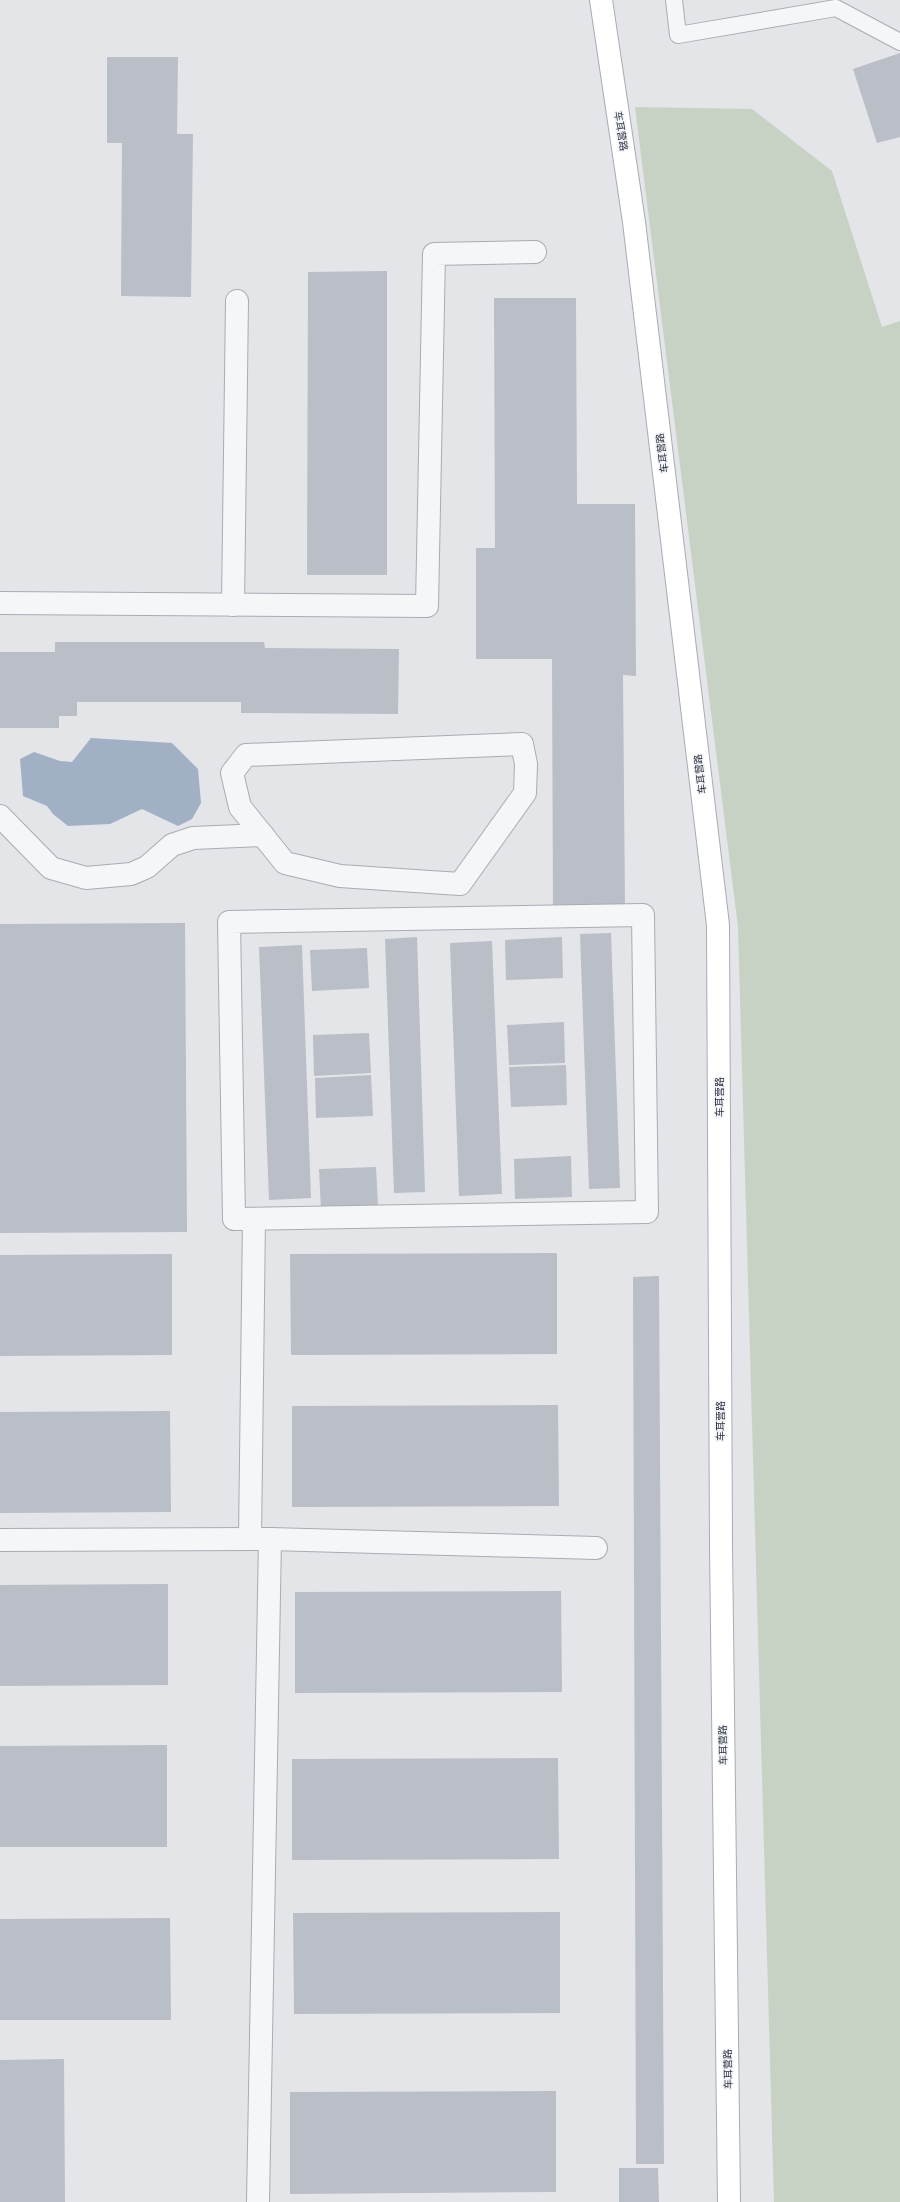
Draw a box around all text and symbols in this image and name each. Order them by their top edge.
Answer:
street label: 车耳营路 [611,110,631,152]
street label: 车耳营路 [653,432,671,474]
street label: 车耳营路 [691,753,709,795]
street label: 车耳营路 [713,1077,726,1117]
street label: 车耳营路 [714,1401,727,1441]
street label: 车耳营路 [716,1725,730,1765]
street label: 车耳营路 [721,2049,735,2089]

